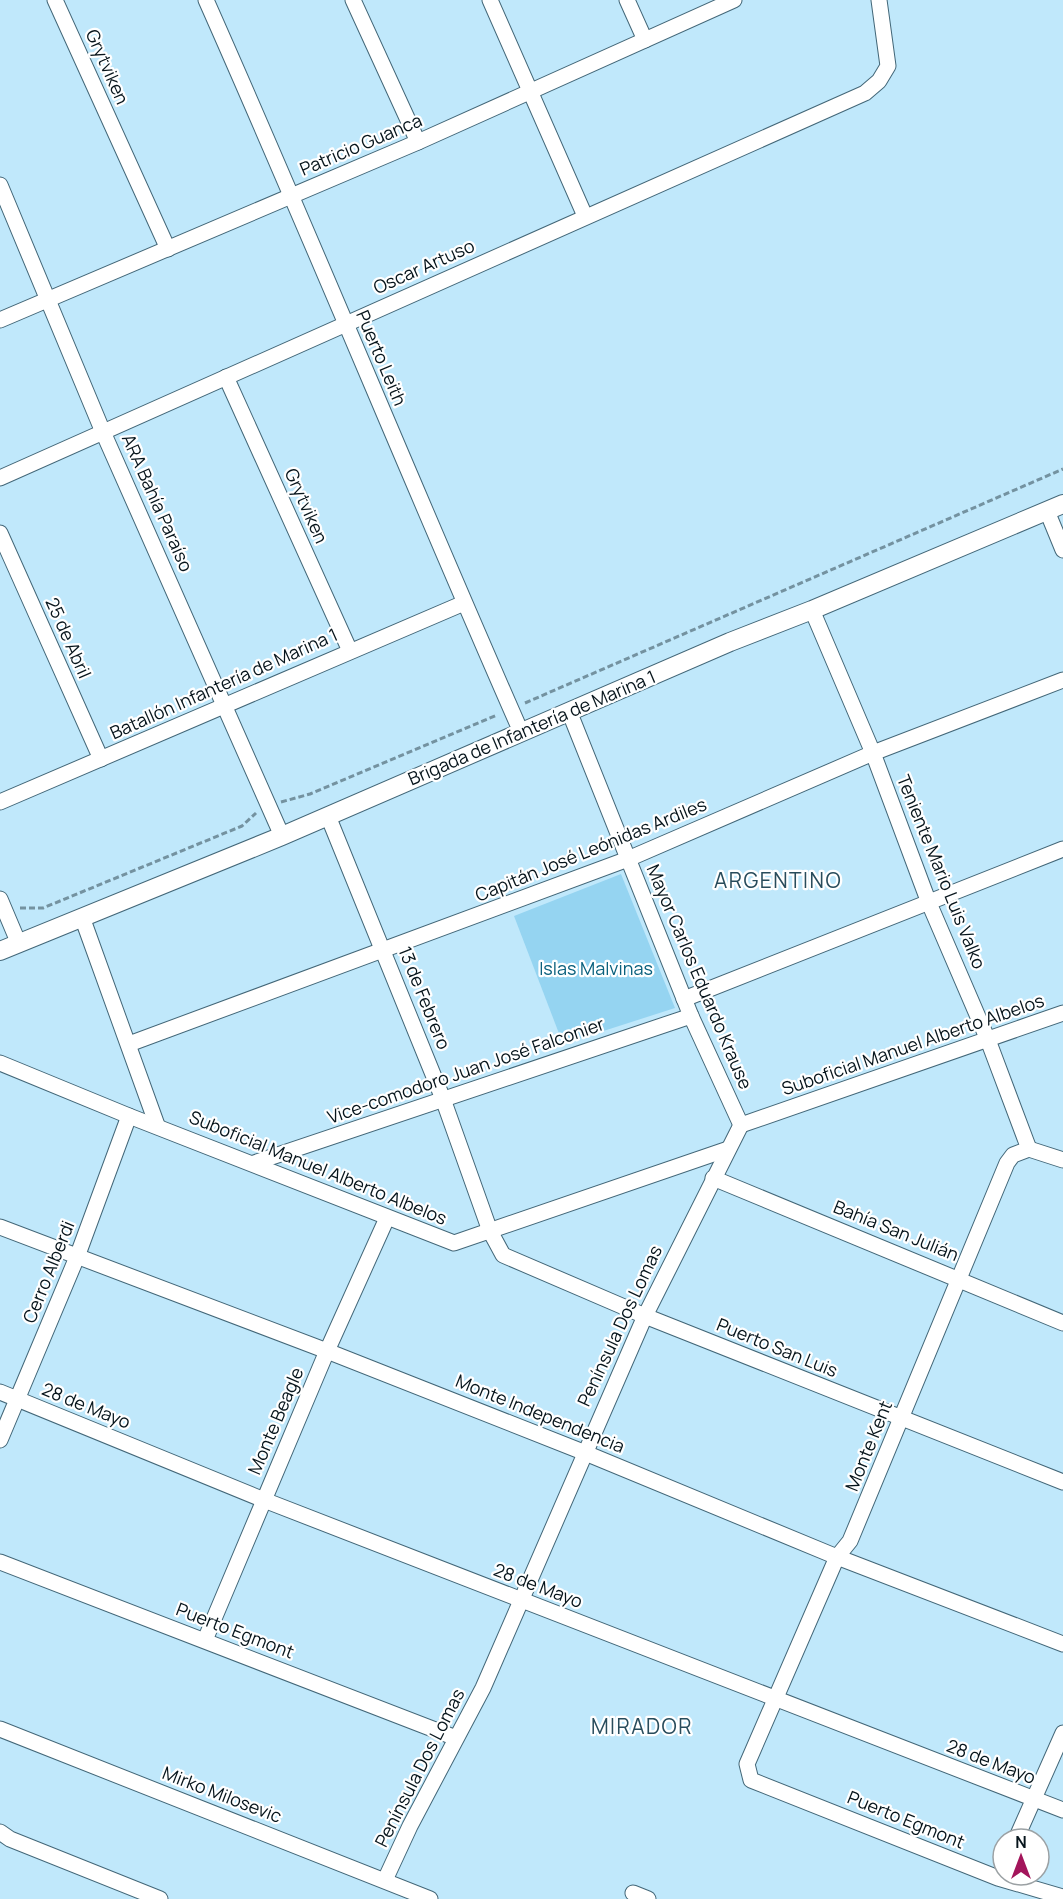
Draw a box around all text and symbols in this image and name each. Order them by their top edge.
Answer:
street label: Grytviken [81,25,135,108]
street label: Patricio Guanca [296,108,425,181]
street label: Oscar Artuso [369,233,478,299]
street label: Puerto Leith [351,306,413,409]
street label: ARA Bahía Paraíso [117,430,199,575]
street label: Grytviken [280,464,334,547]
street label: 25 de Abril [40,593,97,682]
street label: Batallón Infantería de Marina 1 [106,622,341,744]
street label: Brigada de Infantería de Marina 1 [404,664,659,790]
street label: Teniente Mario Luis Valko [892,771,992,972]
street label: Capitán José Leónidas Ardiles [471,792,710,907]
street label: Mayor Carlos Eduardo Krause [642,861,758,1093]
district label: ARGENTINO [714,866,842,894]
street label: 13 de Febrero [393,943,456,1053]
park label: Islas Malvinas [539,956,653,980]
street label: Suboficial Manuel Alberto Albelos [778,988,1047,1100]
street label: Vice-comodoro Juan José Falconier [324,1011,608,1129]
street label: Suboficial Manuel Alberto Albelos [186,1104,451,1230]
street label: Bahía San Julián [830,1194,963,1266]
street label: Cerro Alberdi [17,1217,80,1326]
street label: Península Dos Lomas [571,1241,667,1410]
street label: Puerto San Luis [713,1312,841,1382]
street label: Monte Beagle [242,1363,308,1478]
street label: Monte Independencia [452,1368,628,1458]
street label: 28 de Mayo [39,1376,134,1434]
street label: Monte Kent [839,1397,897,1494]
street label: 28 de Mayo [490,1557,586,1613]
street label: Puerto Egmont [173,1597,298,1664]
street label: Península Dos Lomas [369,1684,469,1851]
district label: MIRADOR [591,1712,693,1740]
street label: 28 de Mayo [943,1733,1039,1789]
street label: Mirko Milosevic [159,1760,285,1828]
street label: Puerto Egmont [844,1785,969,1853]
north arrow [991,1827,1051,1887]
text: N [1015,1831,1027,1853]

